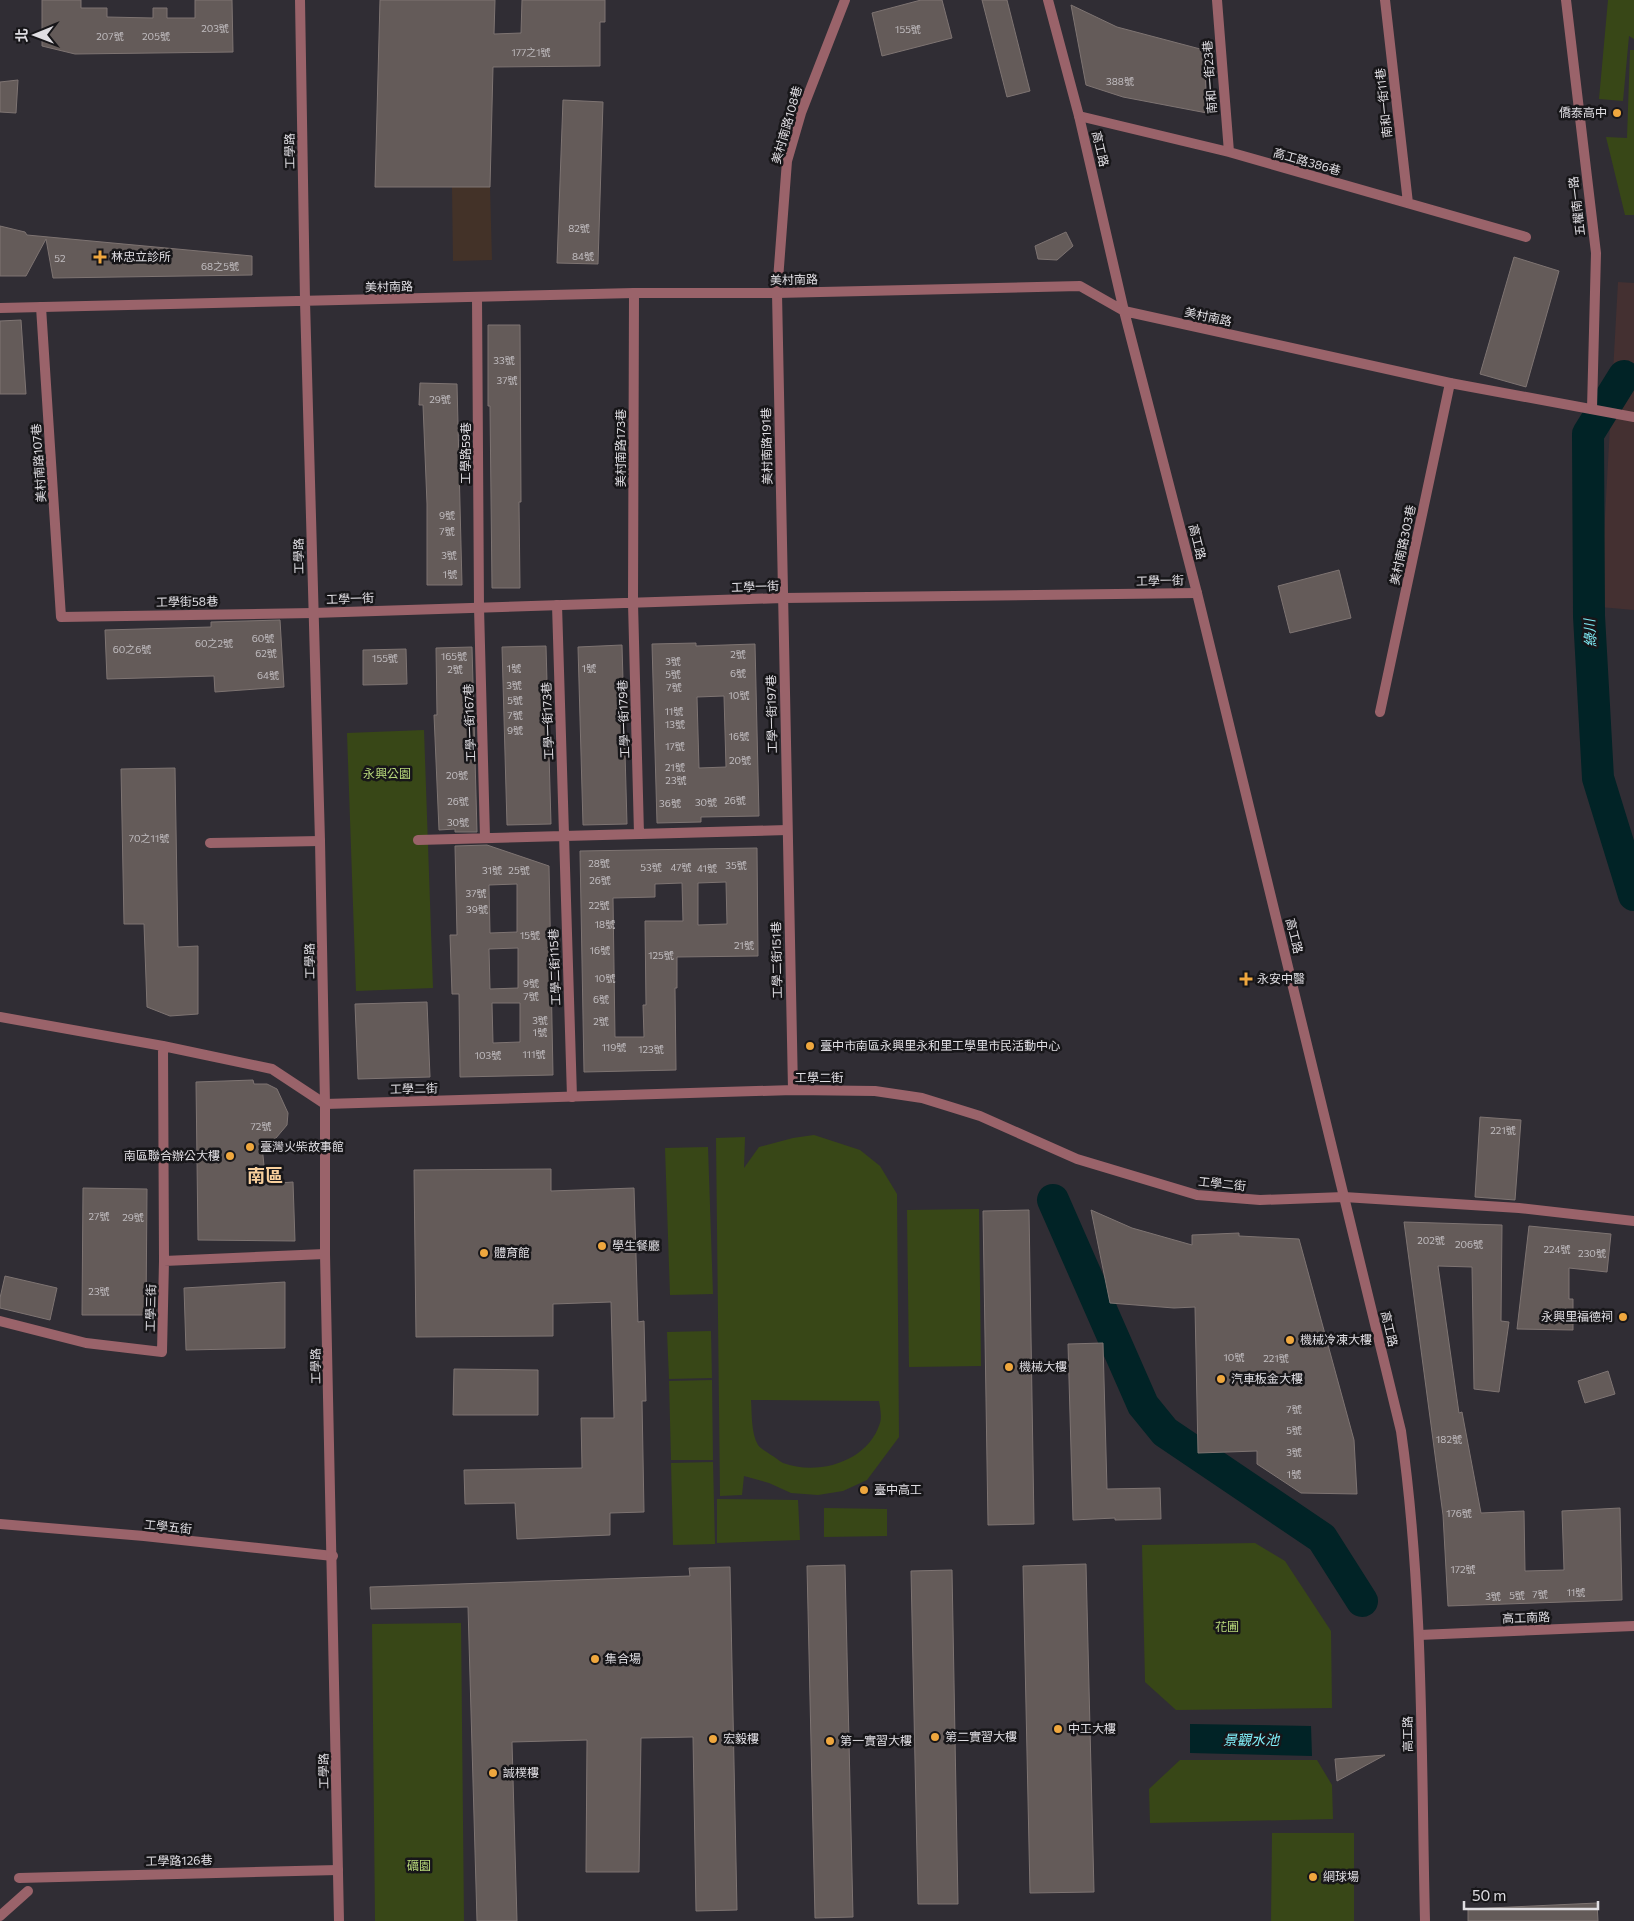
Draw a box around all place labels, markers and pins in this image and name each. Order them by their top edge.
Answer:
place label: 僑泰高中 [1559,105,1607,119]
marker: 僑泰高中 [1611,107,1623,119]
place label: 林忠立診所 [111,249,171,263]
marker: 林忠立診所 [93,250,107,264]
place label: 永安中醫 [1257,971,1305,985]
marker: 永安中醫 [1239,972,1253,986]
place label: 臺中市南區永興里永和里工學里市民活動中心 [820,1038,1060,1052]
marker: 臺中市南區永興里永和里工學里市民活動中心 [804,1040,816,1052]
place label: 臺灣火柴故事館 [260,1139,344,1153]
marker: 臺灣火柴故事館 [244,1141,256,1153]
place label: 南區聯合辦公大樓 [124,1148,220,1162]
marker: 南區聯合辦公大樓 [224,1150,236,1162]
place label: 學生餐廳 [612,1238,660,1252]
marker: 學生餐廳 [596,1240,608,1252]
place label: 體育館 [494,1245,530,1259]
marker: 體育館 [478,1247,490,1259]
place label: 永興里福德祠 [1541,1309,1613,1323]
marker: 永興里福德祠 [1617,1311,1629,1323]
place label: 機械冷凍大樓 [1300,1332,1372,1346]
marker: 機械冷凍大樓 [1284,1334,1296,1346]
place label: 機械大樓 [1019,1359,1067,1373]
marker: 機械大樓 [1003,1361,1015,1373]
place label: 汽車板金大樓 [1231,1371,1303,1385]
marker: 汽車板金大樓 [1215,1373,1227,1385]
place label: 臺中高工 [874,1482,922,1496]
marker: 臺中高工 [858,1484,870,1496]
place label: 集合場 [605,1651,641,1665]
marker: 集合場 [589,1653,601,1665]
place label: 中工大樓 [1068,1721,1116,1735]
marker: 中工大樓 [1052,1723,1064,1735]
place label: 第二實習大樓 [945,1729,1017,1743]
place label: 宏毅樓 [723,1731,759,1745]
marker: 第二實習大樓 [929,1731,941,1743]
marker: 宏毅樓 [707,1733,719,1745]
place label: 第一實習大樓 [840,1733,912,1747]
marker: 第一實習大樓 [824,1735,836,1747]
place label: 誠樸樓 [503,1765,539,1779]
marker: 誠樸樓 [487,1767,499,1779]
place label: 網球場 [1323,1869,1359,1883]
marker: 網球場 [1307,1871,1319,1883]

